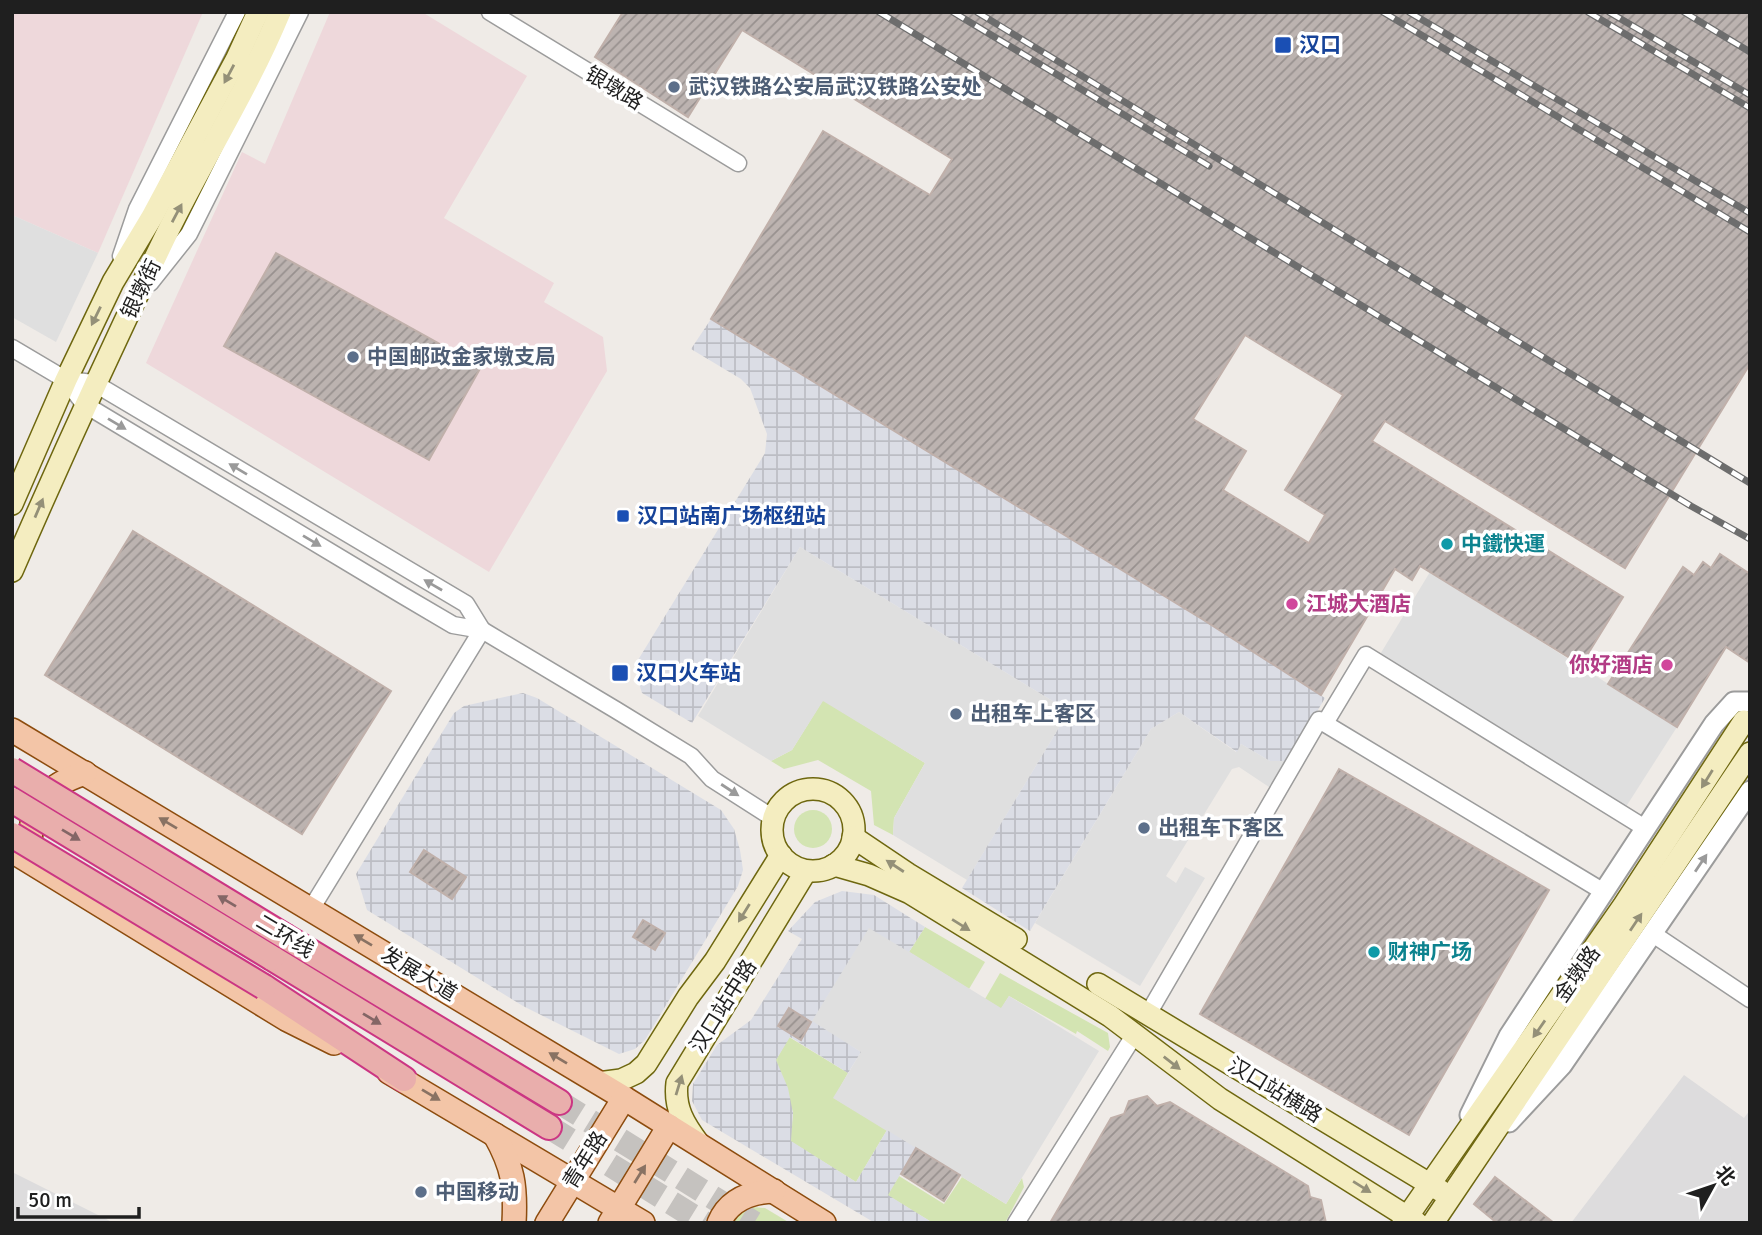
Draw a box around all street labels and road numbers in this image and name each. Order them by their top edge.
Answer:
street label: 银墩路 [580,61,648,115]
street label: 银墩街 [116,255,166,323]
street label: 二环线 [251,909,319,963]
street label: 发展大道 [376,941,462,1007]
street label: 金墩路 [1548,941,1606,1007]
street label: 汉口站中路 [684,955,762,1057]
street label: 汉口站横路 [1223,1052,1327,1128]
street label: 青年路 [557,1126,613,1194]

